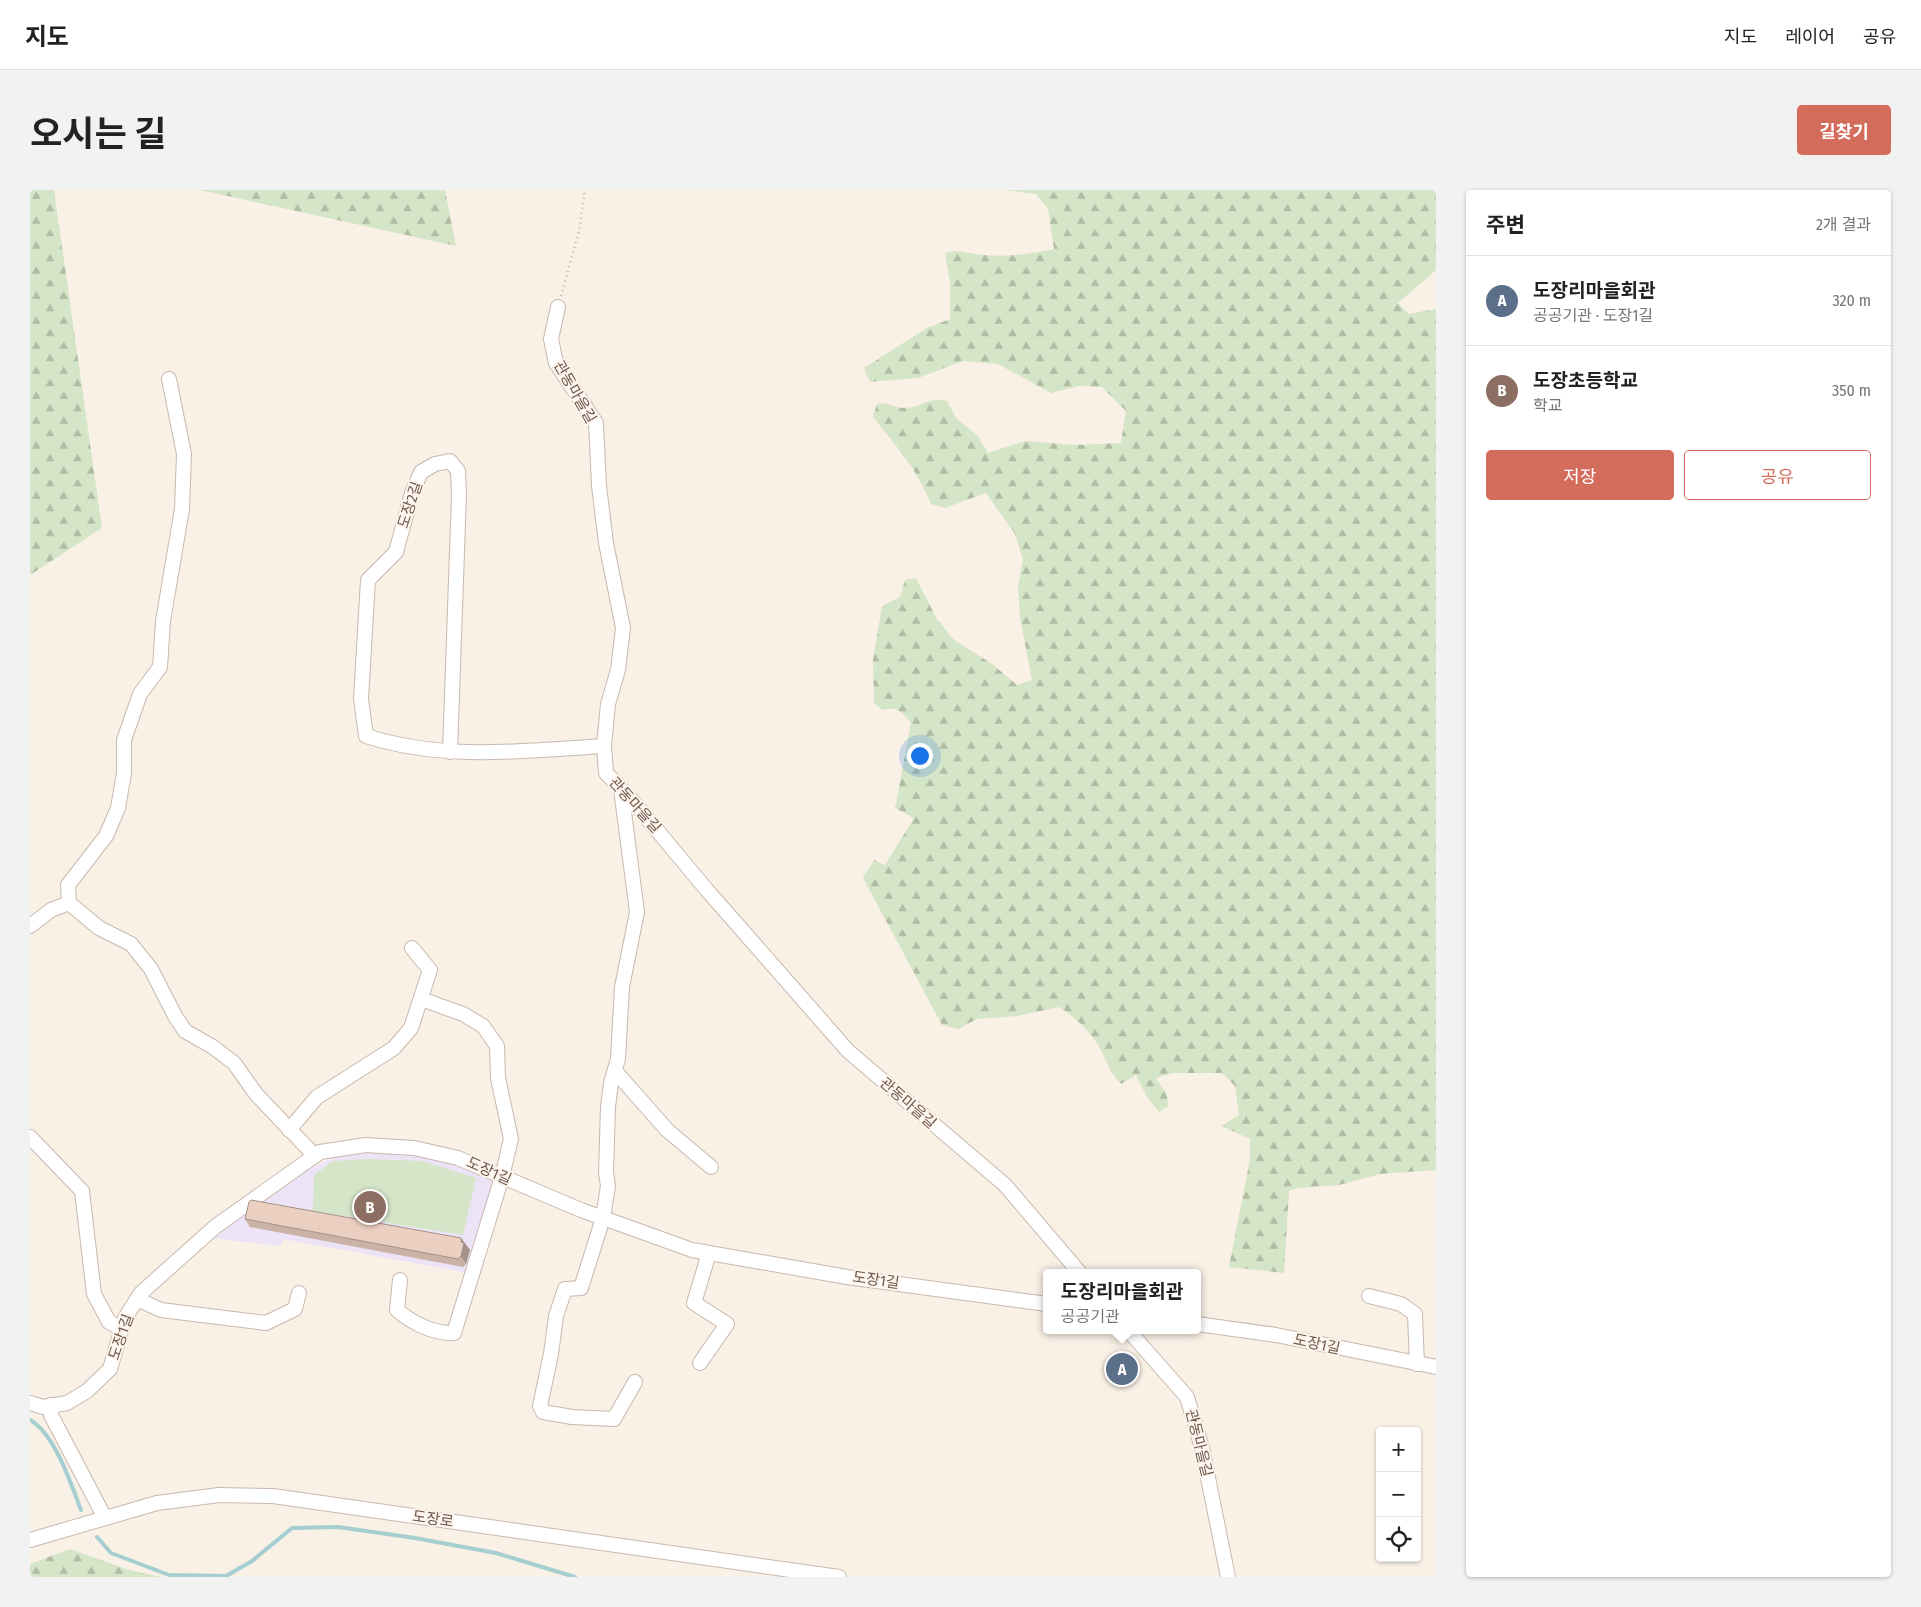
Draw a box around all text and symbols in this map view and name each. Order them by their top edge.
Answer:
text: 지도 [25,23,69,51]
text: 지도 [1724,26,1757,48]
text: 레이어 [1785,26,1835,48]
text: 공유 [1863,26,1896,48]
button: 길찾기 [1797,105,1891,155]
text: 오시는 길 [30,113,166,155]
text: 주변 [1486,212,1525,238]
text: 2개 결과 [1816,215,1871,234]
text: 도장리마을회관 [1533,279,1655,302]
text: A [1498,291,1506,310]
text: 320 m [1832,291,1871,310]
text: 공공기관 · 도장1길 [1533,306,1653,325]
street label: 관동마을길 [550,358,600,426]
text: 도장초등학교 [1533,369,1638,392]
text: B [1498,381,1506,400]
text: 350 m [1832,381,1871,400]
text: 학교 [1533,396,1562,415]
button: 저장 [1486,450,1674,500]
button: 공유 [1684,450,1871,500]
street label: 도장2길 [394,479,426,531]
your location [907,743,933,769]
street label: 관동마을길 [605,773,665,837]
street label: 관동마을길 [876,1074,940,1132]
street label: 도장1길 [464,1153,514,1189]
pin: B [354,1188,386,1226]
street label: 도장1길 [851,1268,901,1292]
popup [1043,1269,1201,1334]
text: 도장리마을회관 [1061,1280,1183,1303]
text: 공공기관 [1061,1307,1120,1326]
street label: 도장1길 [105,1312,137,1362]
street label: 도장1길 [1292,1330,1342,1358]
pin: A [1106,1350,1138,1388]
street label: 관동마을길 [1182,1407,1216,1479]
map controls [1376,1427,1421,1562]
button: + [1376,1427,1421,1472]
button: − [1376,1472,1421,1517]
street label: 도장로 [411,1507,455,1531]
button: locate [1376,1517,1421,1562]

